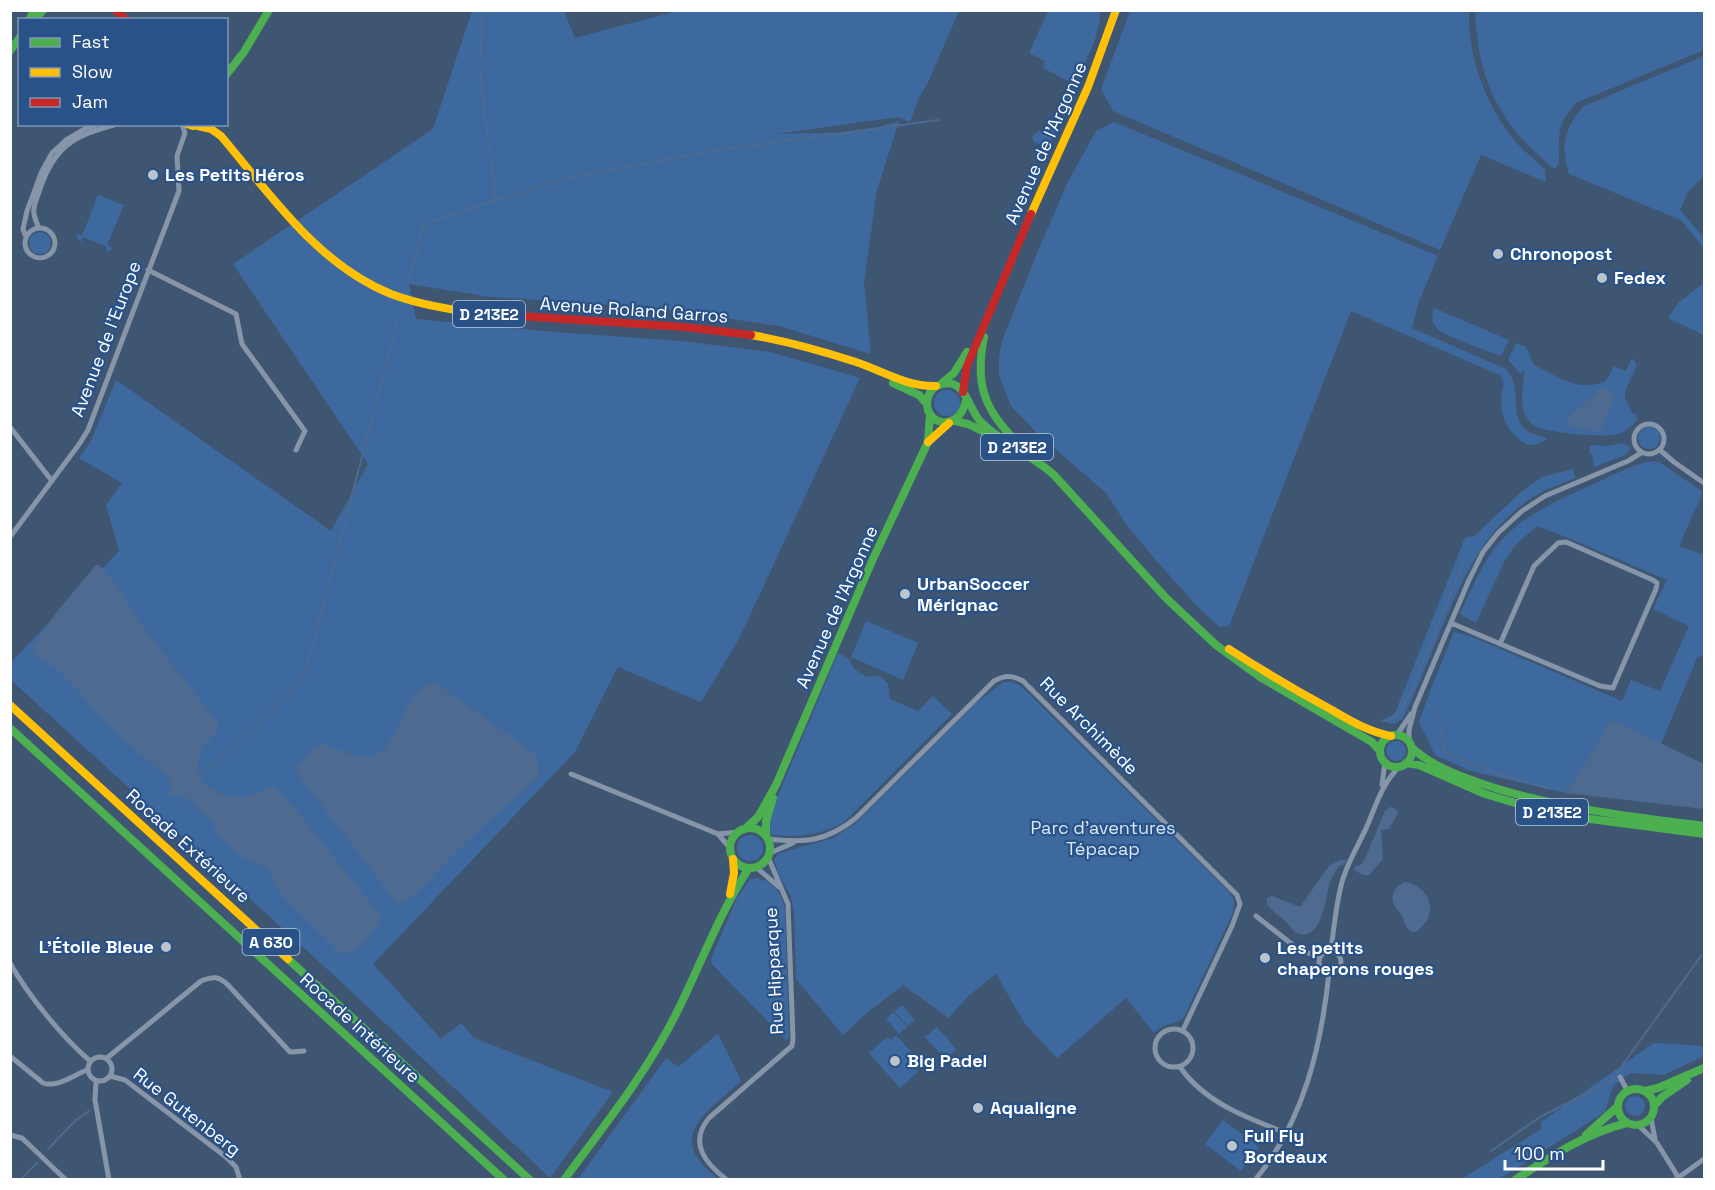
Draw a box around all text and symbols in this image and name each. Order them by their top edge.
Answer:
legend [18,18,228,126]
text: Fast [72,30,109,53]
street label: Avenue de l'Argonne [999,58,1092,228]
text: Slow [72,60,113,83]
text: Jam [72,90,108,113]
place label: Les Petits Héros [165,163,305,186]
marker: Les Petits Héros [146,168,160,182]
place label: Chronopost [1510,242,1613,265]
marker: Chronopost [1491,247,1505,261]
street label: Avenue de l'Europe [65,258,146,420]
place label: Fedex [1614,266,1666,289]
marker: Fedex [1595,271,1609,285]
street label: Avenue Roland Garros [539,291,729,328]
road number: D 213E2 [453,301,525,327]
road number: D 213E2 [981,434,1053,460]
street label: Avenue de l'Argonne [790,522,883,692]
place label: UrbanSoccer Mérignac [917,572,1030,616]
marker: UrbanSoccer Mérignac [898,587,912,601]
street label: Rue Archimède [1035,672,1143,780]
street label: Rocade Extérieure [121,784,255,908]
road number: D 213E2 [1516,799,1588,825]
park label: Parc d'aventures Tépacap [1030,816,1176,860]
street label: Rue Hipparque [759,907,788,1035]
road number: A 630 [242,929,300,955]
place label: L'Étoile Bleue [39,935,154,958]
place label: Les petits chaperons rouges [1277,936,1434,980]
marker: L'Étoile Bleue [159,940,173,954]
marker: Les petits chaperons rouges [1258,951,1272,965]
street label: Rocade Intérieure [295,968,425,1088]
place label: Big Padel [907,1049,987,1072]
marker: Big Padel [888,1054,902,1068]
street label: Rue Gutenberg [129,1062,246,1161]
place label: Aqualigne [990,1096,1077,1119]
marker: Aqualigne [971,1101,985,1115]
place label: Full Fly Bordeaux [1244,1124,1328,1168]
scale bar [1505,1133,1602,1171]
marker: Full Fly Bordeaux [1225,1139,1239,1153]
text: 100 m [1514,1142,1565,1165]

